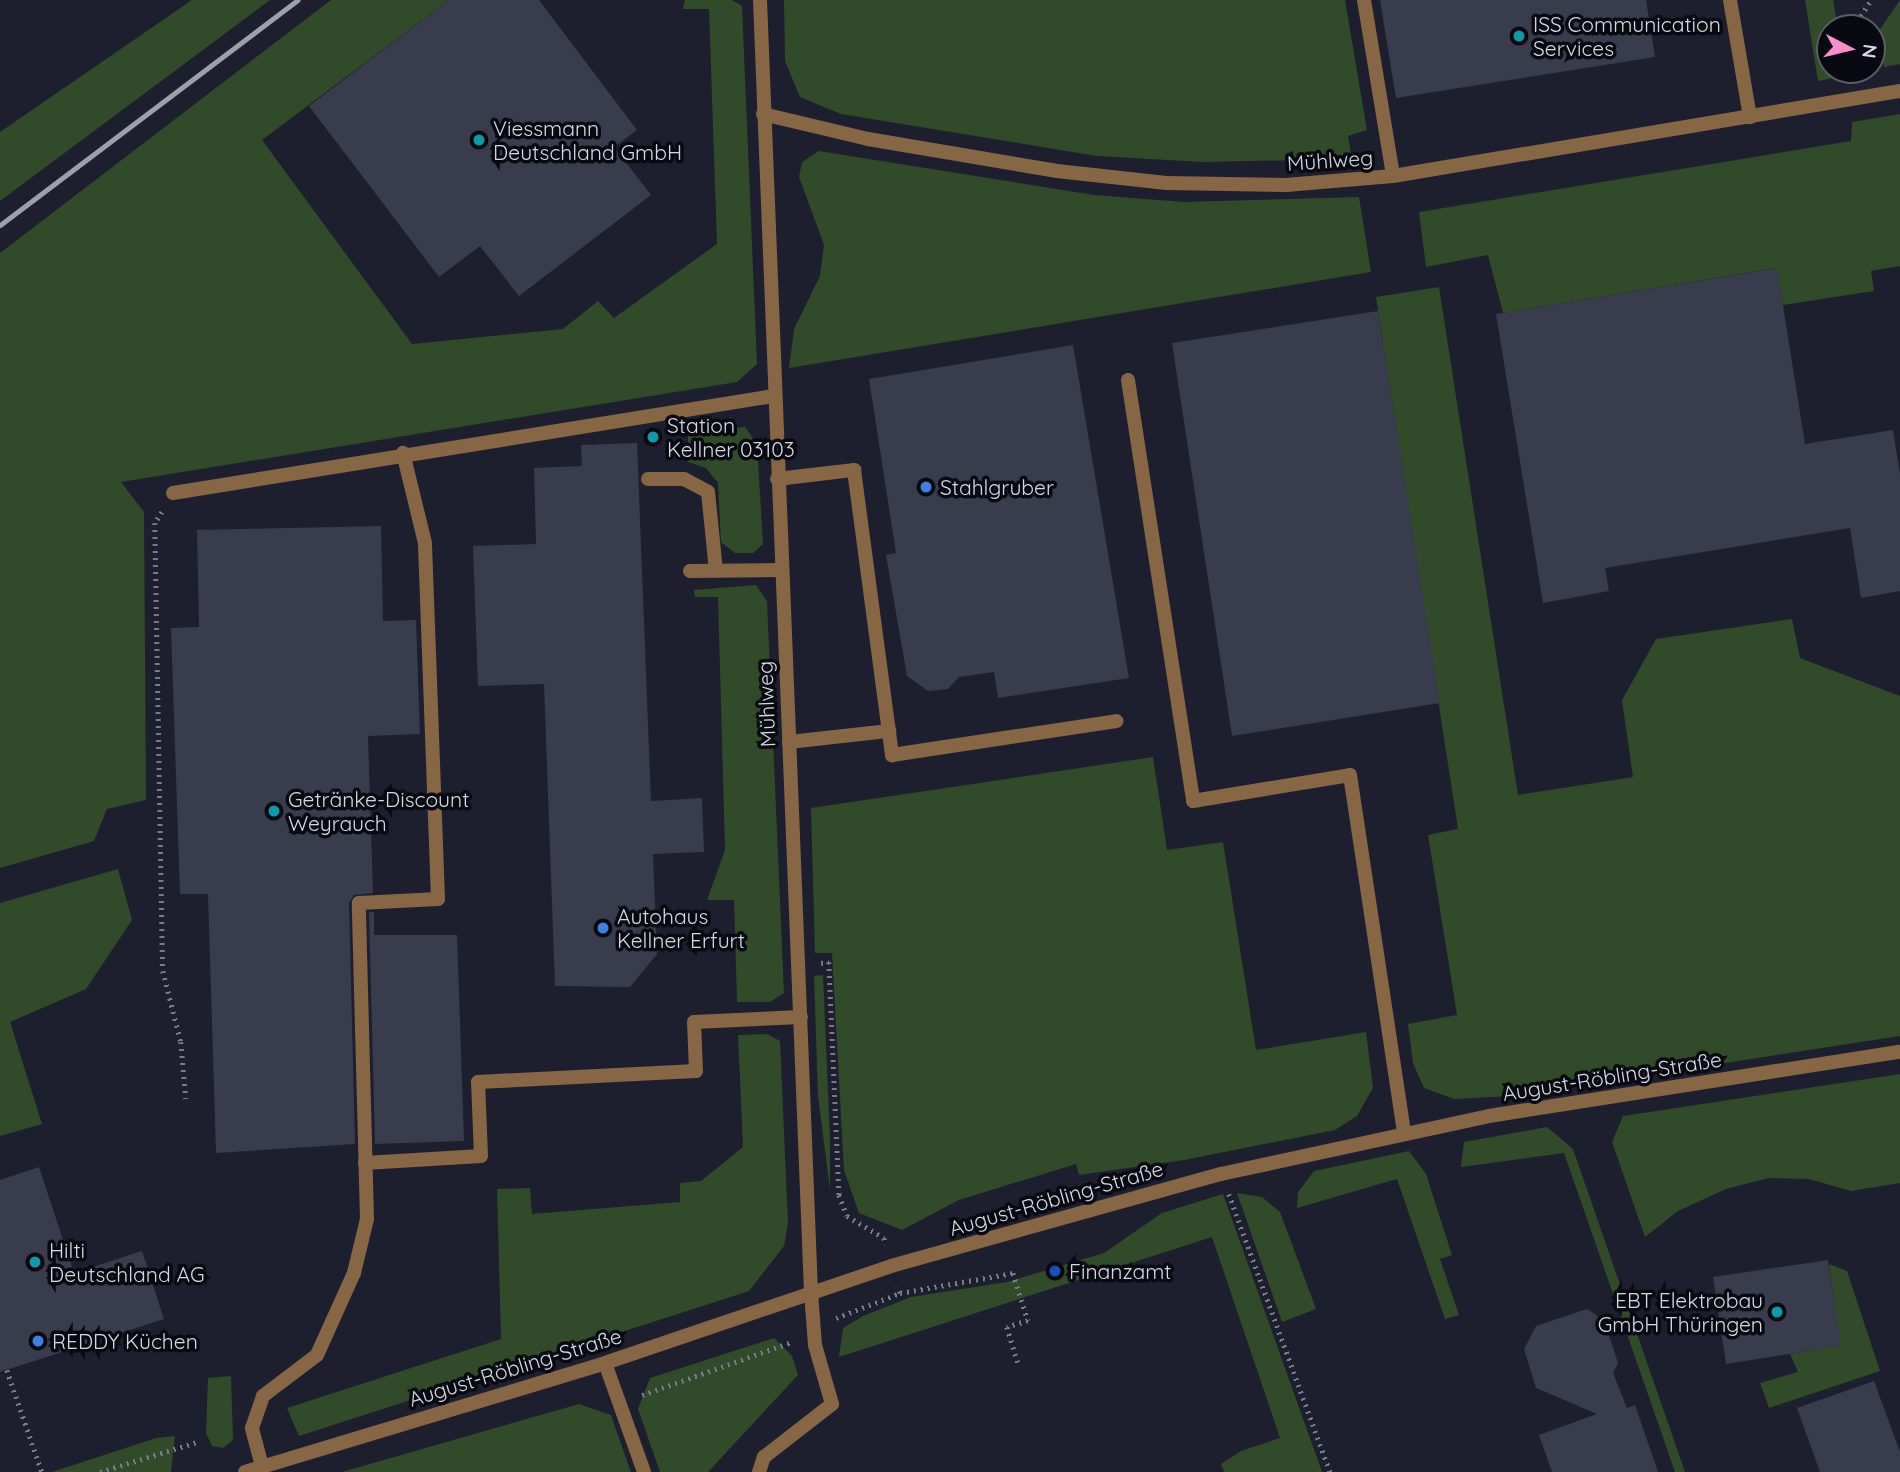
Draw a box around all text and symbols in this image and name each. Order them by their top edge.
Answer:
place label: ISS Communication Services [1533,11,1721,61]
north arrow [1816,14,1886,84]
marker: ISS Communication Services [1511,28,1527,44]
text: N [1857,43,1883,60]
place label: Viessmann Deutschland GmbH [493,115,682,165]
marker: Viessmann Deutschland GmbH [471,132,487,148]
street label: Mühlweg [1286,144,1374,176]
place label: Station Kellner 03103 [667,412,795,462]
marker: Station Kellner 03103 [645,429,661,445]
place label: Stahlgruber [940,474,1054,500]
marker: Stahlgruber [918,479,934,495]
street label: Mühlweg [752,660,780,748]
place label: Getränke-Discount Weyrauch [288,786,469,836]
marker: Getränke-Discount Weyrauch [266,803,282,819]
place label: Autohaus Kellner Erfurt [617,903,745,953]
marker: Autohaus Kellner Erfurt [595,920,611,936]
street label: August-Röbling-Straße [1501,1046,1723,1106]
street label: August-Röbling-Straße [946,1155,1166,1241]
place label: Hilti Deutschland AG [49,1237,205,1287]
marker: Hilti Deutschland AG [27,1254,43,1270]
place label: Finanzamt [1069,1258,1171,1284]
marker: Finanzamt [1047,1263,1063,1279]
place label: EBT Elektrobau GmbH Thüringen [1598,1287,1763,1337]
marker: EBT Elektrobau GmbH Thüringen [1769,1304,1785,1320]
street label: August-Röbling-Straße [405,1323,625,1411]
place label: REDDY Küchen [52,1328,198,1354]
marker: REDDY Küchen [30,1333,46,1349]

